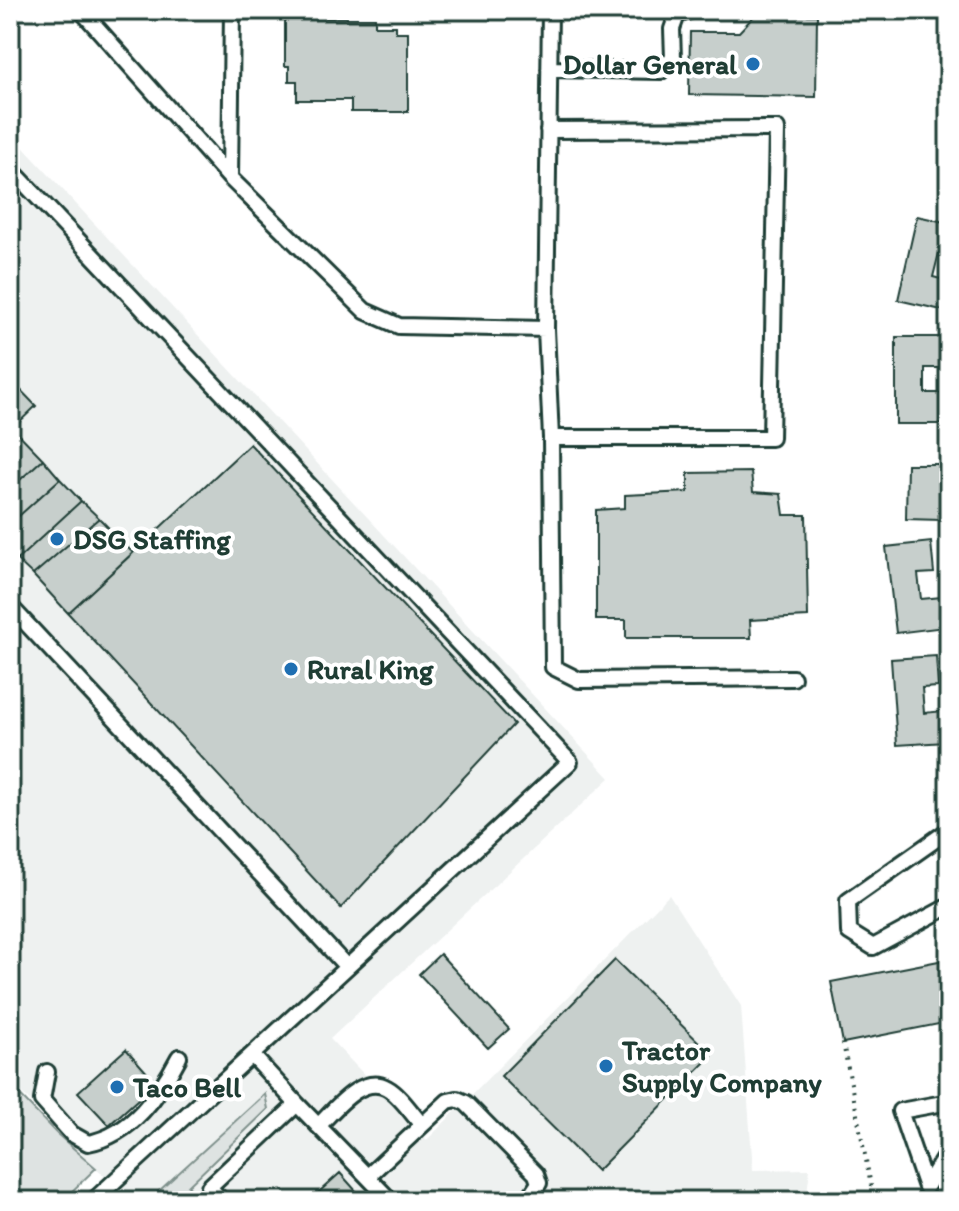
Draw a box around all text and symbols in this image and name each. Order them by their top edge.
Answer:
place label: Dollar General [563,47,737,81]
marker: Dollar General [744,55,762,73]
place label: DSG Staffing [73,522,231,556]
marker: DSG Staffing [48,530,66,548]
place label: Rural King [307,652,434,686]
marker: Rural King [282,660,300,678]
place label: Tractor Supply Company [621,1033,822,1099]
marker: Tractor Supply Company [597,1057,615,1075]
place label: Taco Bell [132,1070,241,1104]
marker: Taco Bell [108,1078,126,1096]

